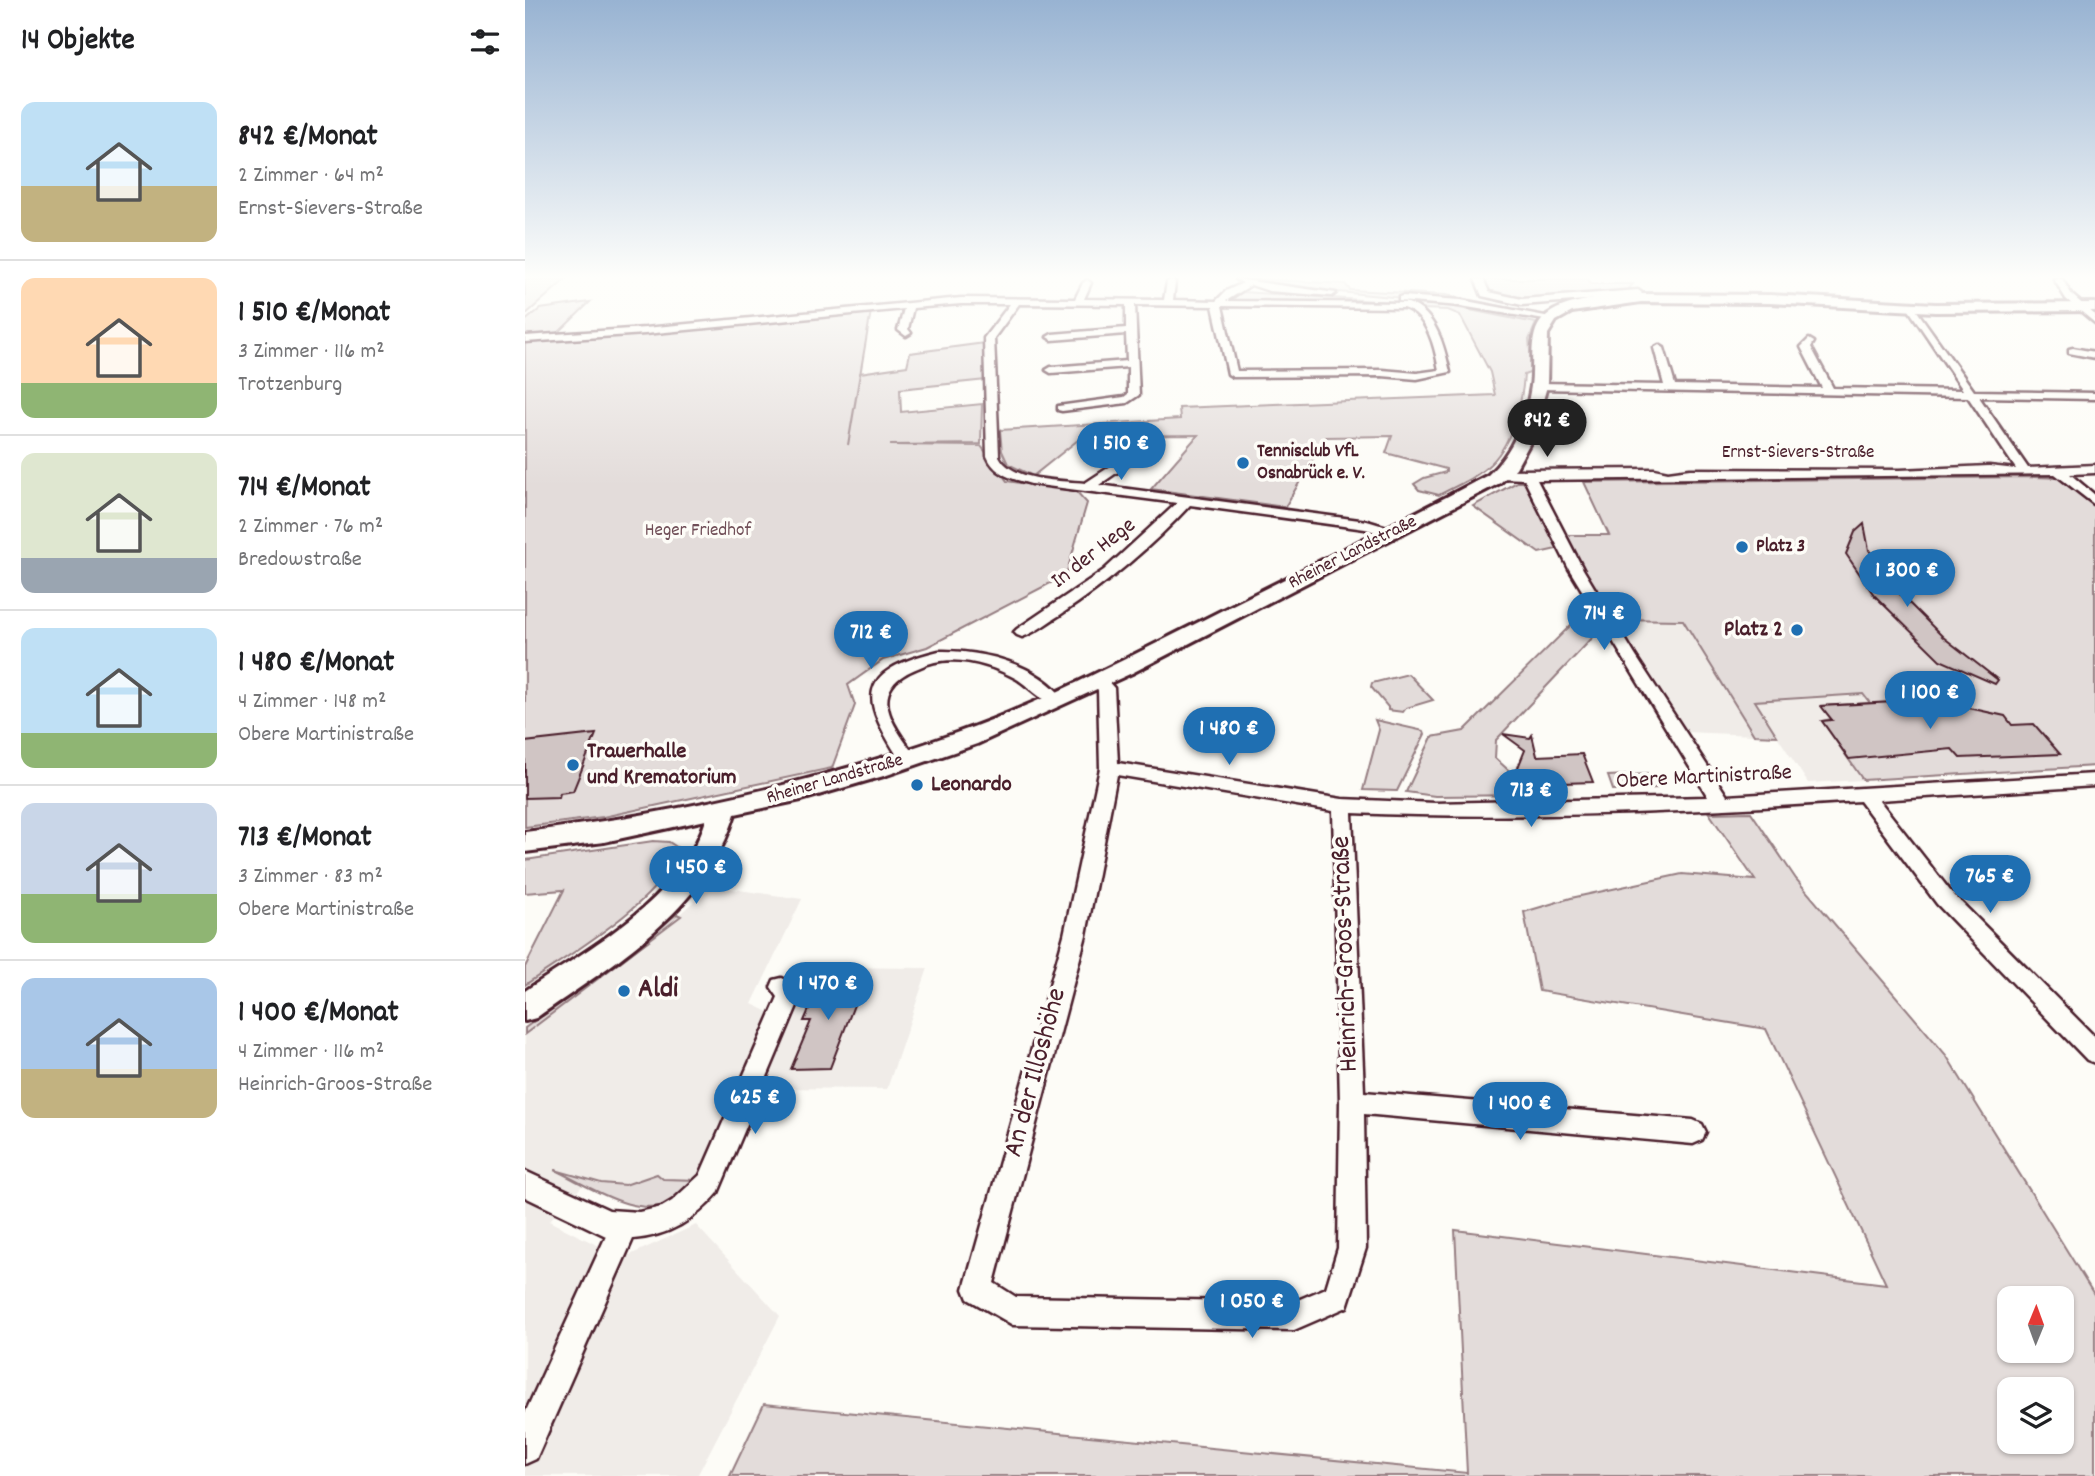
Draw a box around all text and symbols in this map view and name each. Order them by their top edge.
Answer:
text: 14 Objekte [21,21,135,64]
icon: filters [466,23,504,61]
text: 842 €/Monat [238,117,378,160]
icon: home [77,130,161,214]
text: 2 Zimmer · 64 m² [238,160,384,193]
text: Ernst-Sievers-Straße [238,193,423,226]
text: 1 510 €/Monat [238,293,390,336]
icon: home [77,306,161,390]
text: 3 Zimmer · 116 m² [238,336,385,369]
text: Trotzenburg [238,369,342,402]
pin: 842 € [1498,400,1596,459]
text: 842 € [1524,405,1570,438]
pin: 1 510 € [1056,422,1186,482]
text: 1 510 € [1093,428,1149,461]
place label: Tennisclub VfL Osnabrück e. V. [1257,439,1365,488]
street label: Ernst-Sievers-Straße [1722,440,1874,467]
marker: Tennisclub VfL Osnabrück e. V. [1235,455,1251,471]
text: 714 €/Monat [238,468,371,511]
icon: home [77,481,161,565]
street label: Rheiner Landstraße [1284,509,1422,597]
street label: In der Hege [1045,510,1143,598]
text: 2 Zimmer · 76 m² [238,511,383,544]
park label: Heger Friedhof [645,518,752,545]
place label: Platz 3 [1756,534,1805,561]
marker: Platz 3 [1734,539,1750,555]
text: Bredowstraße [238,544,362,577]
pin: 1 300 € [1842,550,1972,609]
text: 1 300 € [1875,555,1939,588]
pin: 714 € [1555,592,1653,652]
text: 714 € [1583,598,1625,631]
pin: 712 € [822,612,920,671]
place label: Platz 2 [1724,614,1783,647]
text: 712 € [850,617,892,650]
marker: Platz 2 [1789,622,1805,638]
text: 1 480 €/Monat [238,643,394,686]
icon: home [77,656,161,740]
pin: 1 100 € [1865,672,1995,731]
text: 1 100 € [1901,677,1959,710]
text: 4 Zimmer · 148 m² [238,686,386,719]
pin: 1 480 € [1164,708,1294,767]
text: 1 480 € [1199,713,1259,746]
text: Obere Martinistraße [238,719,414,752]
place label: Trauerhalle und Krematorium [587,736,737,795]
street label: Rheiner Landstraße [763,748,907,812]
marker: Trauerhalle und Krematorium [565,757,581,773]
street label: Obere Martinistraße [1615,757,1793,799]
place label: Leonardo [931,769,1012,802]
pin: 713 € [1482,770,1580,829]
text: 713 € [1510,775,1552,808]
marker: Leonardo [909,777,925,793]
text: 713 €/Monat [238,818,371,861]
icon: home [77,831,161,915]
street label: Heinrich-Groos-Straße [1323,835,1371,1073]
pin: 1 450 € [631,846,761,906]
text: 1 450 € [665,852,727,885]
pin: 765 € [1941,856,2039,915]
text: 3 Zimmer · 83 m² [238,861,383,894]
text: 765 € [1966,861,2014,894]
text: Obere Martinistraße [238,894,414,927]
pin: 1 470 € [763,962,893,1022]
text: 1 470 € [798,968,858,1001]
place label: Aldi [638,971,678,1011]
marker: Aldi [616,983,632,999]
street label: An der Illoshöhe [995,984,1079,1162]
text: 1 400 €/Monat [238,993,399,1036]
icon: home [77,1006,161,1090]
text: 4 Zimmer · 116 m² [238,1036,384,1069]
text: Heinrich-Groos-Straße [238,1069,432,1102]
pin: 625 € [706,1076,804,1136]
text: 625 € [730,1082,780,1115]
pin: 1 400 € [1455,1082,1585,1142]
text: 1 400 € [1488,1088,1552,1121]
pin: 1 050 € [1187,1280,1317,1340]
text: 1 050 € [1220,1286,1284,1319]
north arrow [1997,1286,2074,1363]
map controls [1997,1286,2074,1454]
button: layers [1997,1377,2074,1454]

